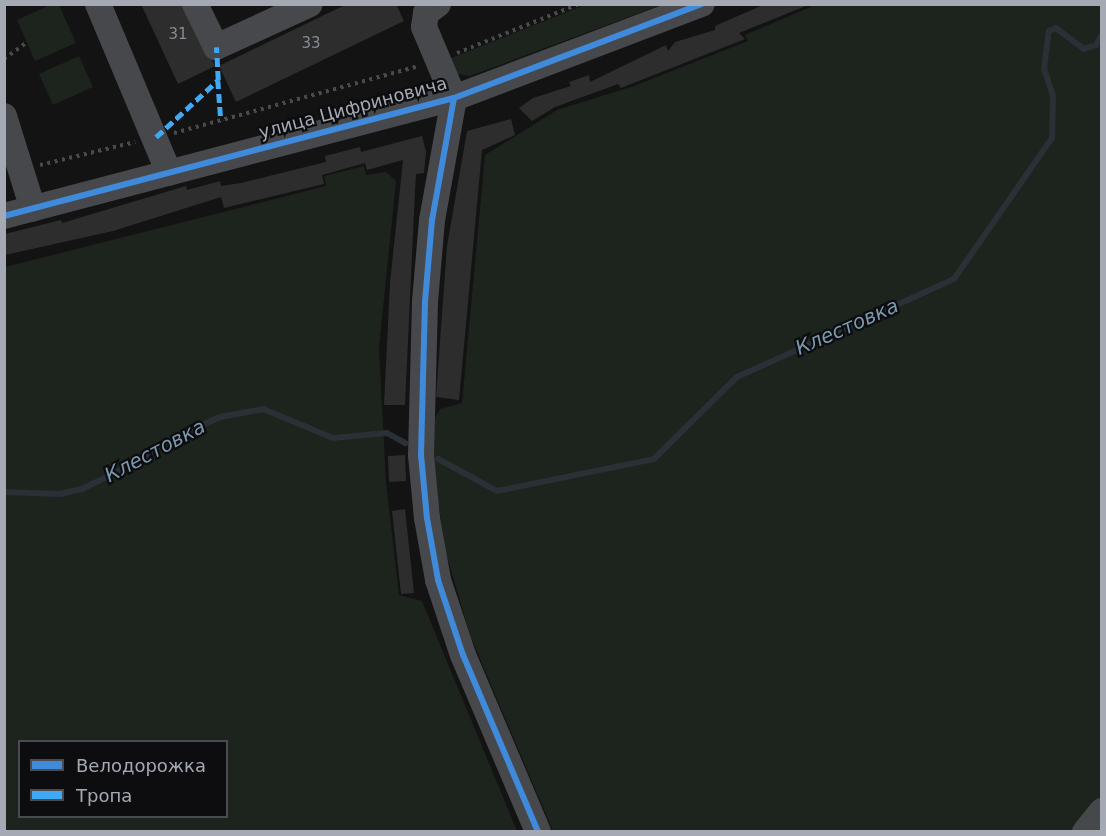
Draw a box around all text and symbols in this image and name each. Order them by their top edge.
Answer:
house number: 31 [168,26,188,44]
house number: 33 [301,35,321,53]
street label: улица Цифриновича [257,72,449,144]
water label: Клестовка [792,294,902,360]
water label: Клестовка [101,415,209,487]
legend [18,740,228,818]
text: Велодорожка [76,755,206,776]
text: Тропа [76,785,132,806]

